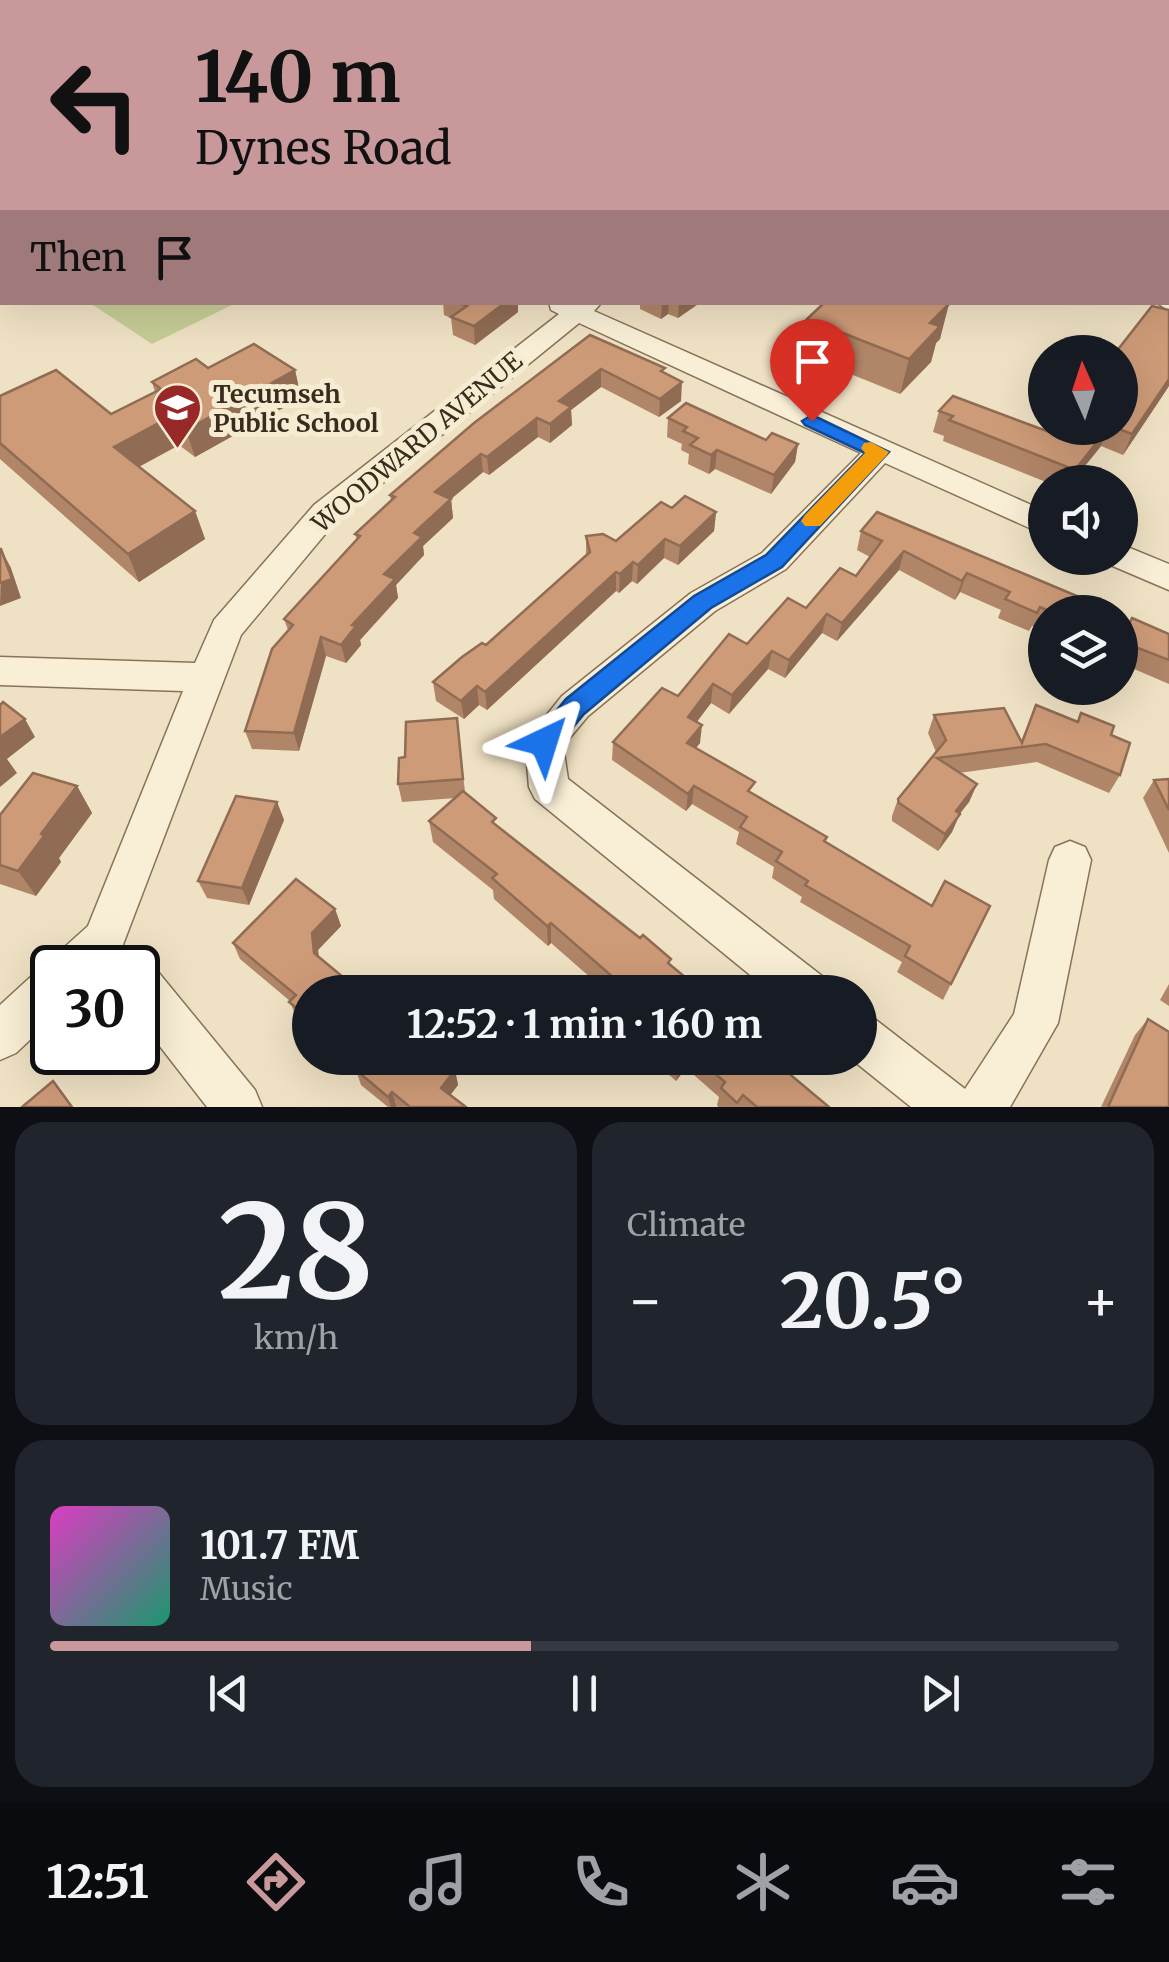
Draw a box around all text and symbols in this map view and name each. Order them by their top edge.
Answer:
text: 140 m [195,33,401,121]
icon: left [30,40,160,170]
text: Dynes Road [195,120,452,176]
icon: arrive [147,230,202,285]
text: Then [30,234,127,281]
pin [770,319,855,422]
icon: arrive [785,334,840,389]
north arrow [1028,335,1138,445]
map controls [1028,335,1138,705]
street label: WOODWARD AVENUE [305,345,529,540]
place label: Tecumseh Public School [213,378,379,439]
school or university icon: Tecumseh Public School [152,382,204,450]
button: sound [1028,465,1138,575]
button: layers [1028,595,1138,705]
position arrow [492,690,596,794]
speed limit sign: 30 [30,945,160,1075]
text: 12:52 · 1 min · 160 m [407,1001,762,1048]
text: 28 [218,1171,374,1334]
text: Climate [627,1205,745,1245]
text: 20.5° [779,1254,967,1348]
text: − [627,1266,664,1335]
text: + [1082,1266,1119,1335]
text: km/h [254,1318,338,1358]
text: 101.7 FM [200,1522,359,1569]
text: Music [200,1569,293,1609]
icon: previous [201,1666,256,1721]
icon: pause [557,1666,612,1721]
icon: next [913,1666,968,1721]
icon: directions [241,1847,311,1917]
icon: music [403,1847,473,1917]
icon: phone [566,1847,636,1917]
icon: climate [728,1847,798,1917]
icon: car [890,1847,960,1917]
icon: filters [1053,1847,1123,1917]
text: 12:51 [46,1854,149,1910]

